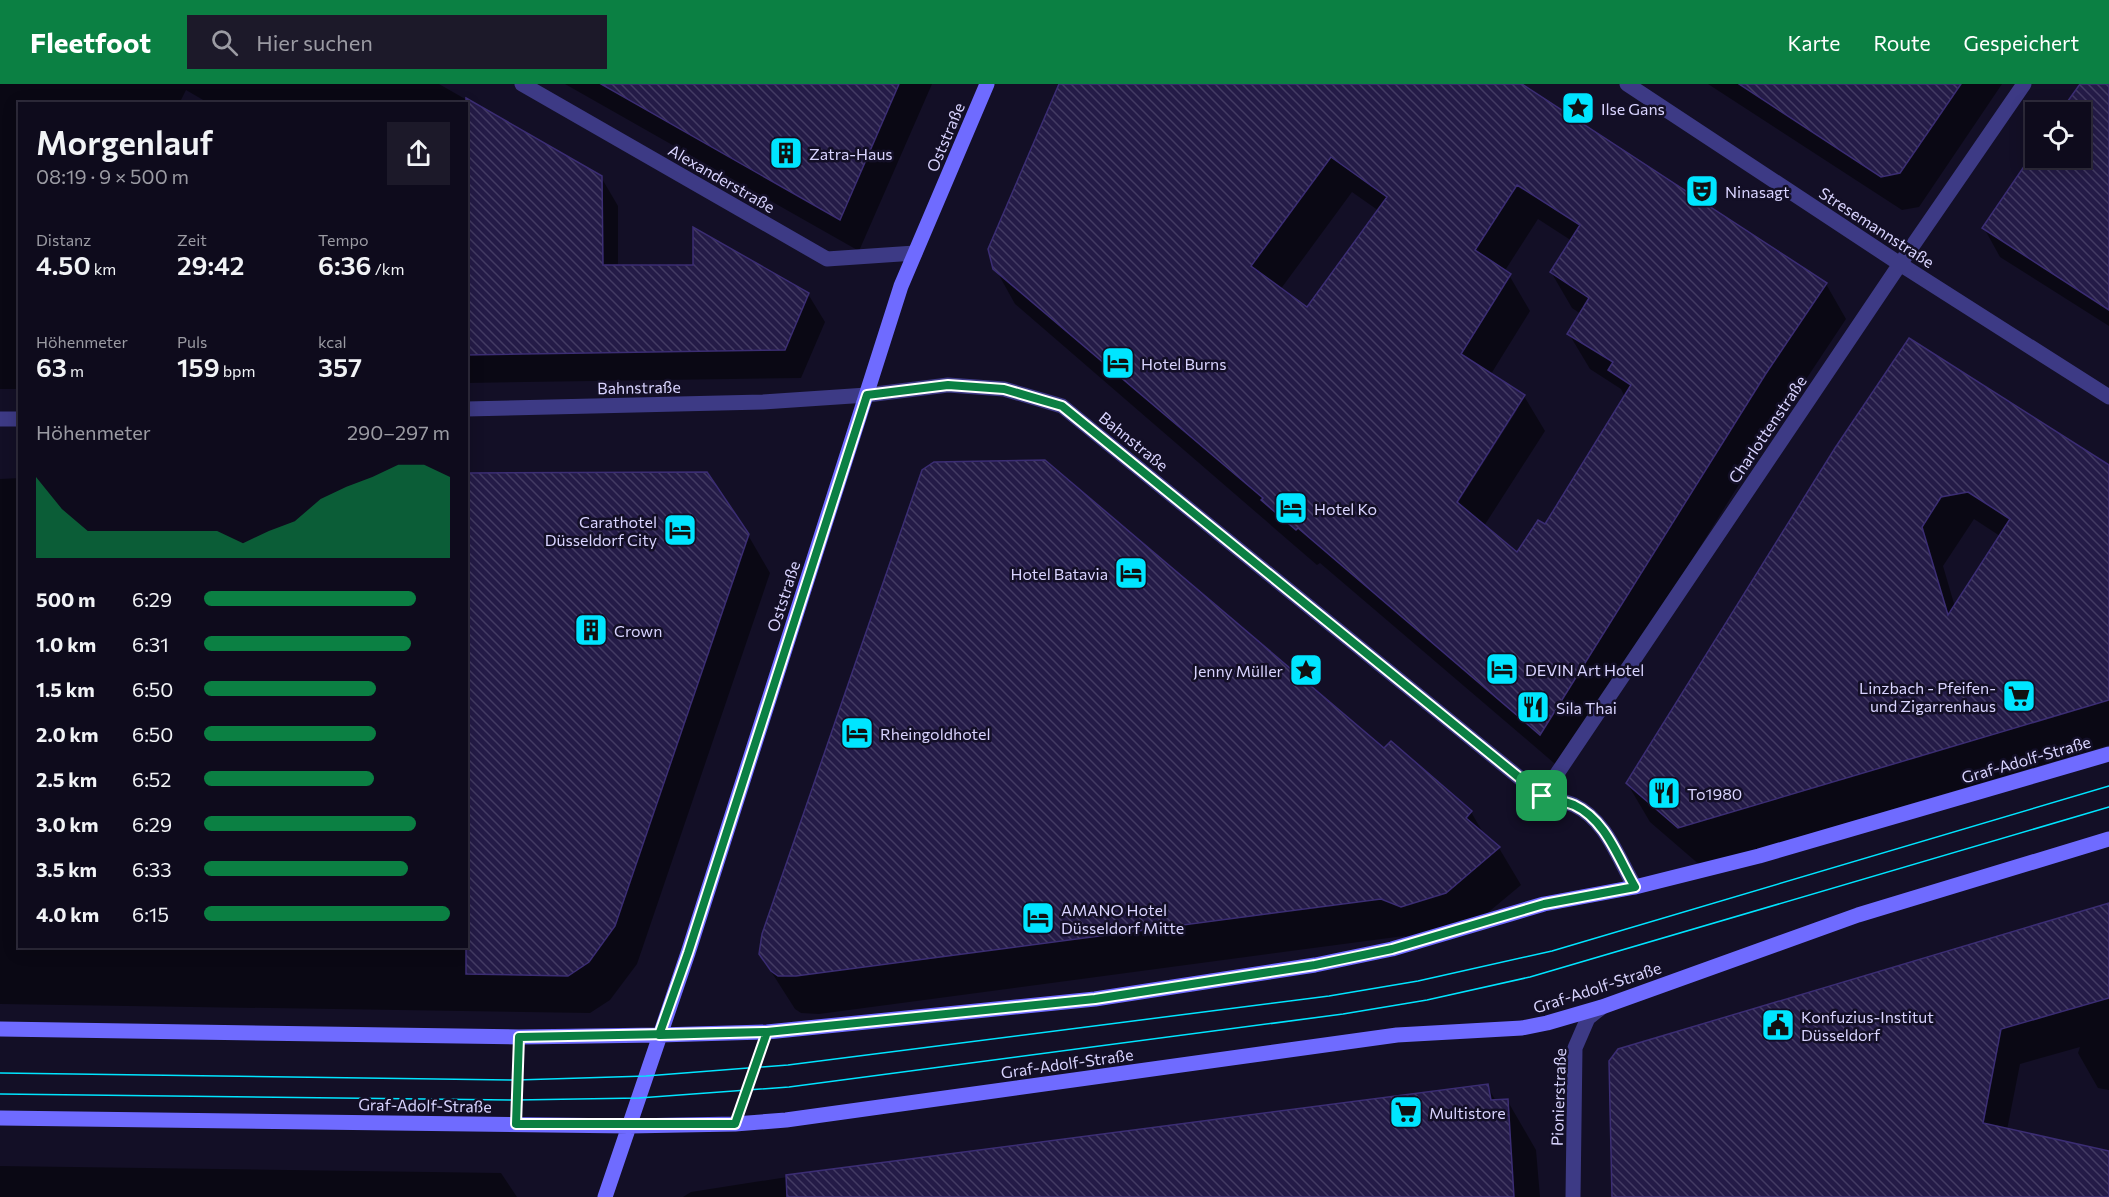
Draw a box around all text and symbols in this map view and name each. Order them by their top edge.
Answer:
search box [187,15,607,69]
text: Fleetfoot [30,25,151,59]
icon: search [208,26,241,59]
text: Hier suchen [256,29,373,56]
text: Karte [1787,30,1840,55]
text: Route [1873,30,1931,55]
text: Gespeichert [1964,30,2079,55]
place icon: Ilse Gans [1560,90,1596,126]
place label: Ilse Gans [1601,99,1665,118]
street label: Oststraße [922,100,968,174]
map controls [2025,102,2091,168]
button: locate [2025,102,2091,168]
text: Morgenlauf [36,121,213,162]
button: share [387,122,450,185]
building icon: Zatra-Haus [768,135,804,171]
street label: Alexanderstraße [665,140,779,216]
place label: Zatra-Haus [809,144,893,163]
text: 08:19 · 9 × 500 m [36,164,189,188]
theatre icon: Ninasagt [1684,173,1720,209]
place label: Ninasagt [1725,182,1790,201]
street label: Stresemannstraße [1816,183,1938,271]
text: Distanz [36,230,91,249]
text: Zeit [177,230,207,249]
text: Tempo [318,230,368,249]
text: 4.50 [36,249,91,280]
text: 29:42 [177,249,244,280]
text: 6:36 [318,249,372,280]
text: km [91,259,116,278]
text: /km [372,259,404,278]
text: Höhenmeter [36,332,128,351]
text: Puls [177,332,207,351]
text: kcal [318,332,347,351]
hotel icon: Hotel Burns [1100,345,1136,381]
text: 63 [36,351,67,382]
text: 159 [177,351,220,382]
text: 357 [318,351,362,382]
place label: Hotel Burns [1141,354,1227,373]
text: m [67,361,84,380]
text: bpm [220,361,256,380]
street label: Charlottenstraße [1724,372,1810,486]
street label: Bahnstraße [597,377,681,397]
street label: Bahnstraße [1096,407,1172,475]
text: Höhenmeter [36,420,151,444]
text: 290–297 m [347,420,450,444]
hotel icon: Hotel Ko [1273,490,1309,526]
place label: Hotel Ko [1314,499,1377,518]
place label: Carathotel Düsseldorf City [545,512,657,549]
hotel icon: Carathotel Düsseldorf City [662,512,698,548]
hotel icon: Hotel Batavia [1113,555,1149,591]
street label: Oststraße [763,558,803,634]
place label: Hotel Batavia [1010,564,1108,583]
text: 500 m [36,587,96,611]
text: 6:29 [132,587,172,611]
building icon: Crown [573,612,609,648]
place label: Crown [614,621,662,640]
text: 1.0 km [36,632,96,656]
text: 6:31 [132,632,169,656]
hotel icon: DEVIN Art Hotel [1484,651,1520,687]
place icon: Jenny Müller [1288,652,1324,688]
place label: DEVIN Art Hotel [1525,660,1644,679]
place label: Jenny Müller [1193,661,1284,680]
text: 1.5 km [36,677,95,701]
text: 6:50 [132,677,173,701]
place label: Linzbach - Pfeifen- und Zigarrenhaus [1859,678,1996,715]
supermarket icon: Linzbach - Pfeifen- und Zigarrenhaus [2001,678,2037,714]
restaurant icon: Sila Thai [1515,689,1551,725]
place label: Sila Thai [1556,698,1617,717]
hotel icon: Rheingoldhotel [839,715,875,751]
text: 2.0 km [36,722,98,746]
text: 6:50 [132,722,173,746]
place label: Rheingoldhotel [880,724,991,743]
street label: Graf-Adolf-Straße [1959,731,2093,787]
text: 2.5 km [36,767,97,791]
text: 6:52 [132,767,171,791]
pin [1516,770,1567,821]
restaurant icon: To1980 [1646,775,1682,811]
icon: arrive [1525,779,1558,812]
place label: To1980 [1687,784,1742,803]
text: 3.0 km [36,812,98,836]
text: 6:29 [132,812,172,836]
text: 3.5 km [36,857,97,881]
text: 6:33 [132,857,172,881]
hotel icon: AMANO Hotel Düsseldorf Mitte [1020,900,1056,936]
place label: AMANO Hotel Düsseldorf Mitte [1061,900,1184,937]
text: 4.0 km [36,902,99,926]
text: 6:15 [132,902,169,926]
street label: Graf-Adolf-Straße [1531,957,1663,1017]
public building icon: Konfuzius-Institut Düsseldorf [1760,1007,1796,1043]
place label: Konfuzius-Institut Düsseldorf [1801,1007,1934,1044]
street label: Graf-Adolf-Straße [1000,1044,1134,1082]
street label: Pionierstraße [1547,1048,1569,1146]
street label: Graf-Adolf-Straße [358,1094,492,1116]
supermarket icon: Multistore [1388,1094,1424,1130]
place label: Multistore [1429,1103,1506,1122]

